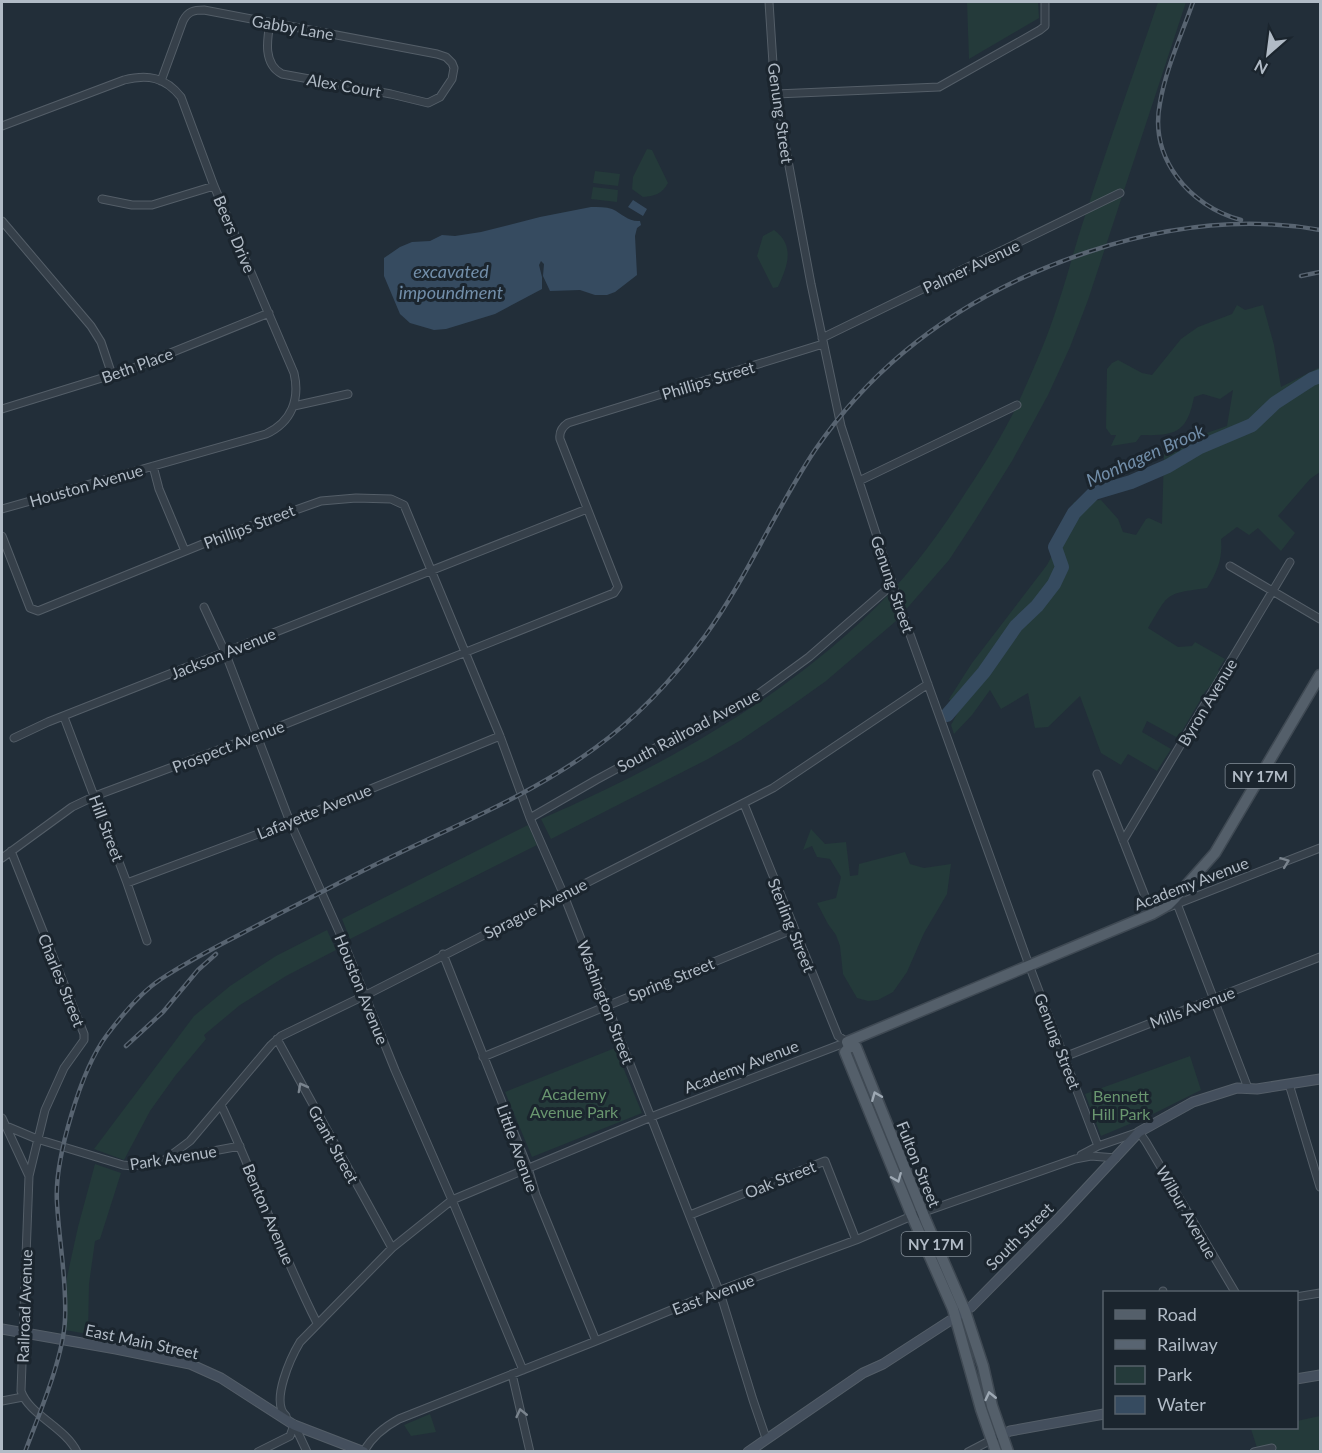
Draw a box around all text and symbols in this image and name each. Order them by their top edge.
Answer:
street label: Gabby Lane [251,10,335,44]
north arrow [1238,24,1298,84]
text: N [1251,56,1271,79]
street label: Genung Street [765,61,797,165]
street label: Alex Court [305,69,383,101]
street label: Beers Drive [210,193,260,275]
street label: Palmer Avenue [920,235,1022,297]
water label: excavated impoundment [399,260,504,303]
street label: Beth Place [99,343,175,387]
street label: Phillips Street [659,357,757,403]
water label: Monhagen Brook [1082,419,1208,491]
street label: Houston Avenue [27,460,145,510]
street label: Phillips Street [201,500,297,552]
street label: Genung Street [868,533,919,635]
street label: Jackson Avenue [168,623,278,683]
street label: Byron Avenue [1174,655,1240,749]
street label: South Railroad Avenue [613,684,763,776]
street label: Prospect Avenue [169,716,287,776]
road number: NY 17M [1226,764,1294,788]
street label: Lafayette Avenue [254,779,374,843]
street label: Hill Street [86,792,128,864]
street label: Academy Avenue [1131,852,1251,914]
one-way arrow [1279,857,1289,870]
street label: Sprague Avenue [480,874,590,942]
street label: Sterling Street [765,875,820,975]
street label: Charles Street [35,931,89,1030]
street label: Houston Avenue [331,931,393,1047]
street label: Washington Street [574,938,638,1067]
street label: Spring Street [625,953,717,1005]
street label: Mills Avenue [1147,982,1237,1032]
street label: Genung Street [1031,990,1085,1092]
street label: Academy Avenue [681,1035,801,1097]
one-way arrow [298,1082,309,1093]
park label: Academy Avenue Park [530,1084,619,1121]
park label: Bennett Hill Park [1092,1086,1151,1123]
one-way arrow [870,1092,883,1102]
street label: Grant Street [305,1102,363,1186]
street label: Little Avenue [493,1102,543,1194]
street label: Fulton Street [893,1118,945,1210]
street label: Park Avenue [128,1141,218,1173]
street label: Oak Street [742,1156,819,1202]
street label: Benton Avenue [239,1161,299,1267]
street label: Wilbur Avenue [1153,1162,1221,1262]
one-way arrow [890,1172,902,1183]
street label: South Street [981,1198,1057,1274]
road number: NY 17M [902,1232,970,1256]
street label: Railroad Avenue [13,1249,35,1363]
street label: East Avenue [669,1270,757,1318]
legend [1103,1291,1298,1429]
text: Road [1157,1303,1197,1325]
street label: East Main Street [84,1320,201,1362]
text: Railway [1157,1333,1218,1355]
text: Park [1157,1363,1193,1385]
one-way arrow [984,1391,997,1401]
text: Water [1157,1393,1206,1415]
one-way arrow [515,1408,528,1418]

